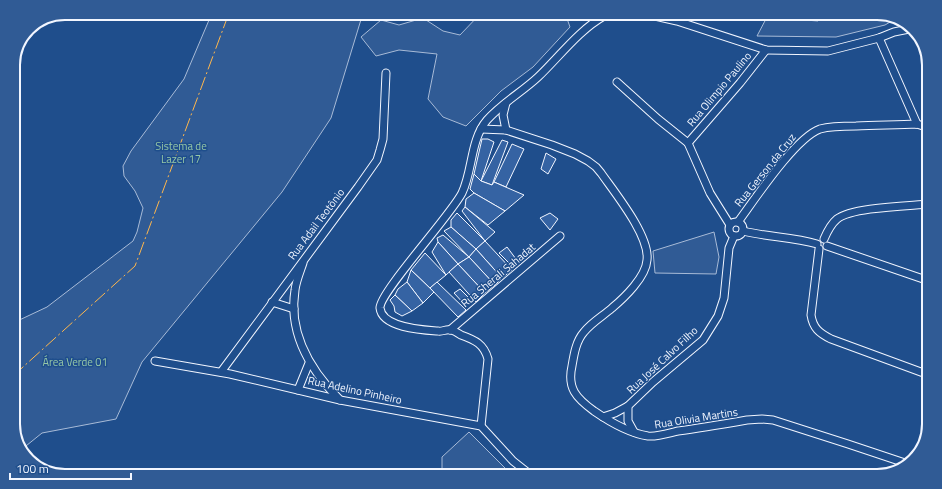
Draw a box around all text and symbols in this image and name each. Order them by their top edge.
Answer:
street label: Rua Olimpio Paulino [683,48,755,130]
street label: Rua Gerson da Cruz [730,130,800,210]
park label: Sistema de Lazer 17 [155,138,207,167]
street label: Rua Adail Teotônio [284,185,348,263]
street label: Rua Sherali Sahadat [457,239,539,311]
street label: Rua José Calvo Filho [623,322,701,397]
park label: Área Verde 01 [42,354,108,370]
street label: Rua Adelino Pinheiro [307,372,404,408]
street label: Rua Olivia Martins [653,404,739,432]
scale bar [10,455,131,481]
text: 100 m [16,459,49,478]

